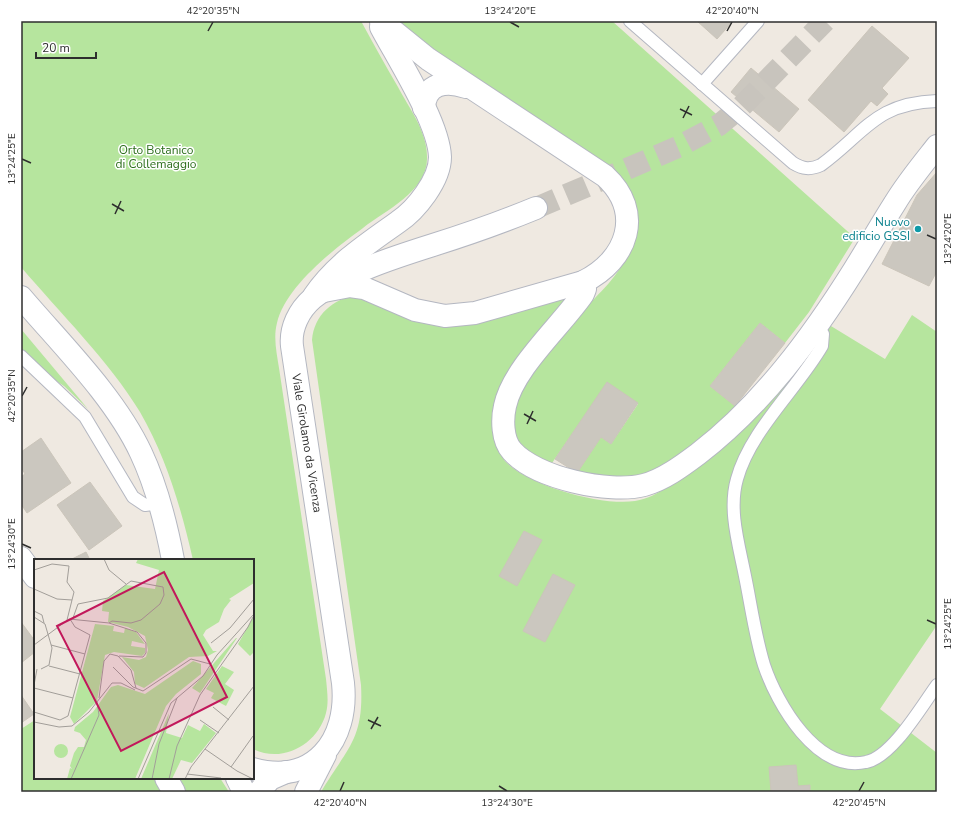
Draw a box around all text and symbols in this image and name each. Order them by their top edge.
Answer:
text: 42°20'35"N [186,4,240,18]
text: 13°24'20"E [484,4,536,18]
text: 42°20'40"N [705,4,759,18]
scale bar [36,34,96,60]
text: 20 m [42,40,70,56]
text: 13°24'25"E [5,133,19,185]
park label: Orto Botanico di Collemaggio [116,142,197,172]
text: 13°24'20"E [941,213,955,265]
place label: Nuovo edificio GSSI [842,214,910,244]
marker: Nuovo edificio GSSI [913,224,923,234]
text: 42°20'35"N [5,369,19,423]
street label: Viale Girolamo da Vicenza [288,371,326,514]
text: 13°24'30"E [5,518,19,570]
inset map [34,559,254,779]
text: 13°24'25"E [941,598,955,650]
text: 42°20'40"N [313,796,367,810]
text: 13°24'30"E [481,796,533,810]
text: 42°20'45"N [832,796,886,810]

